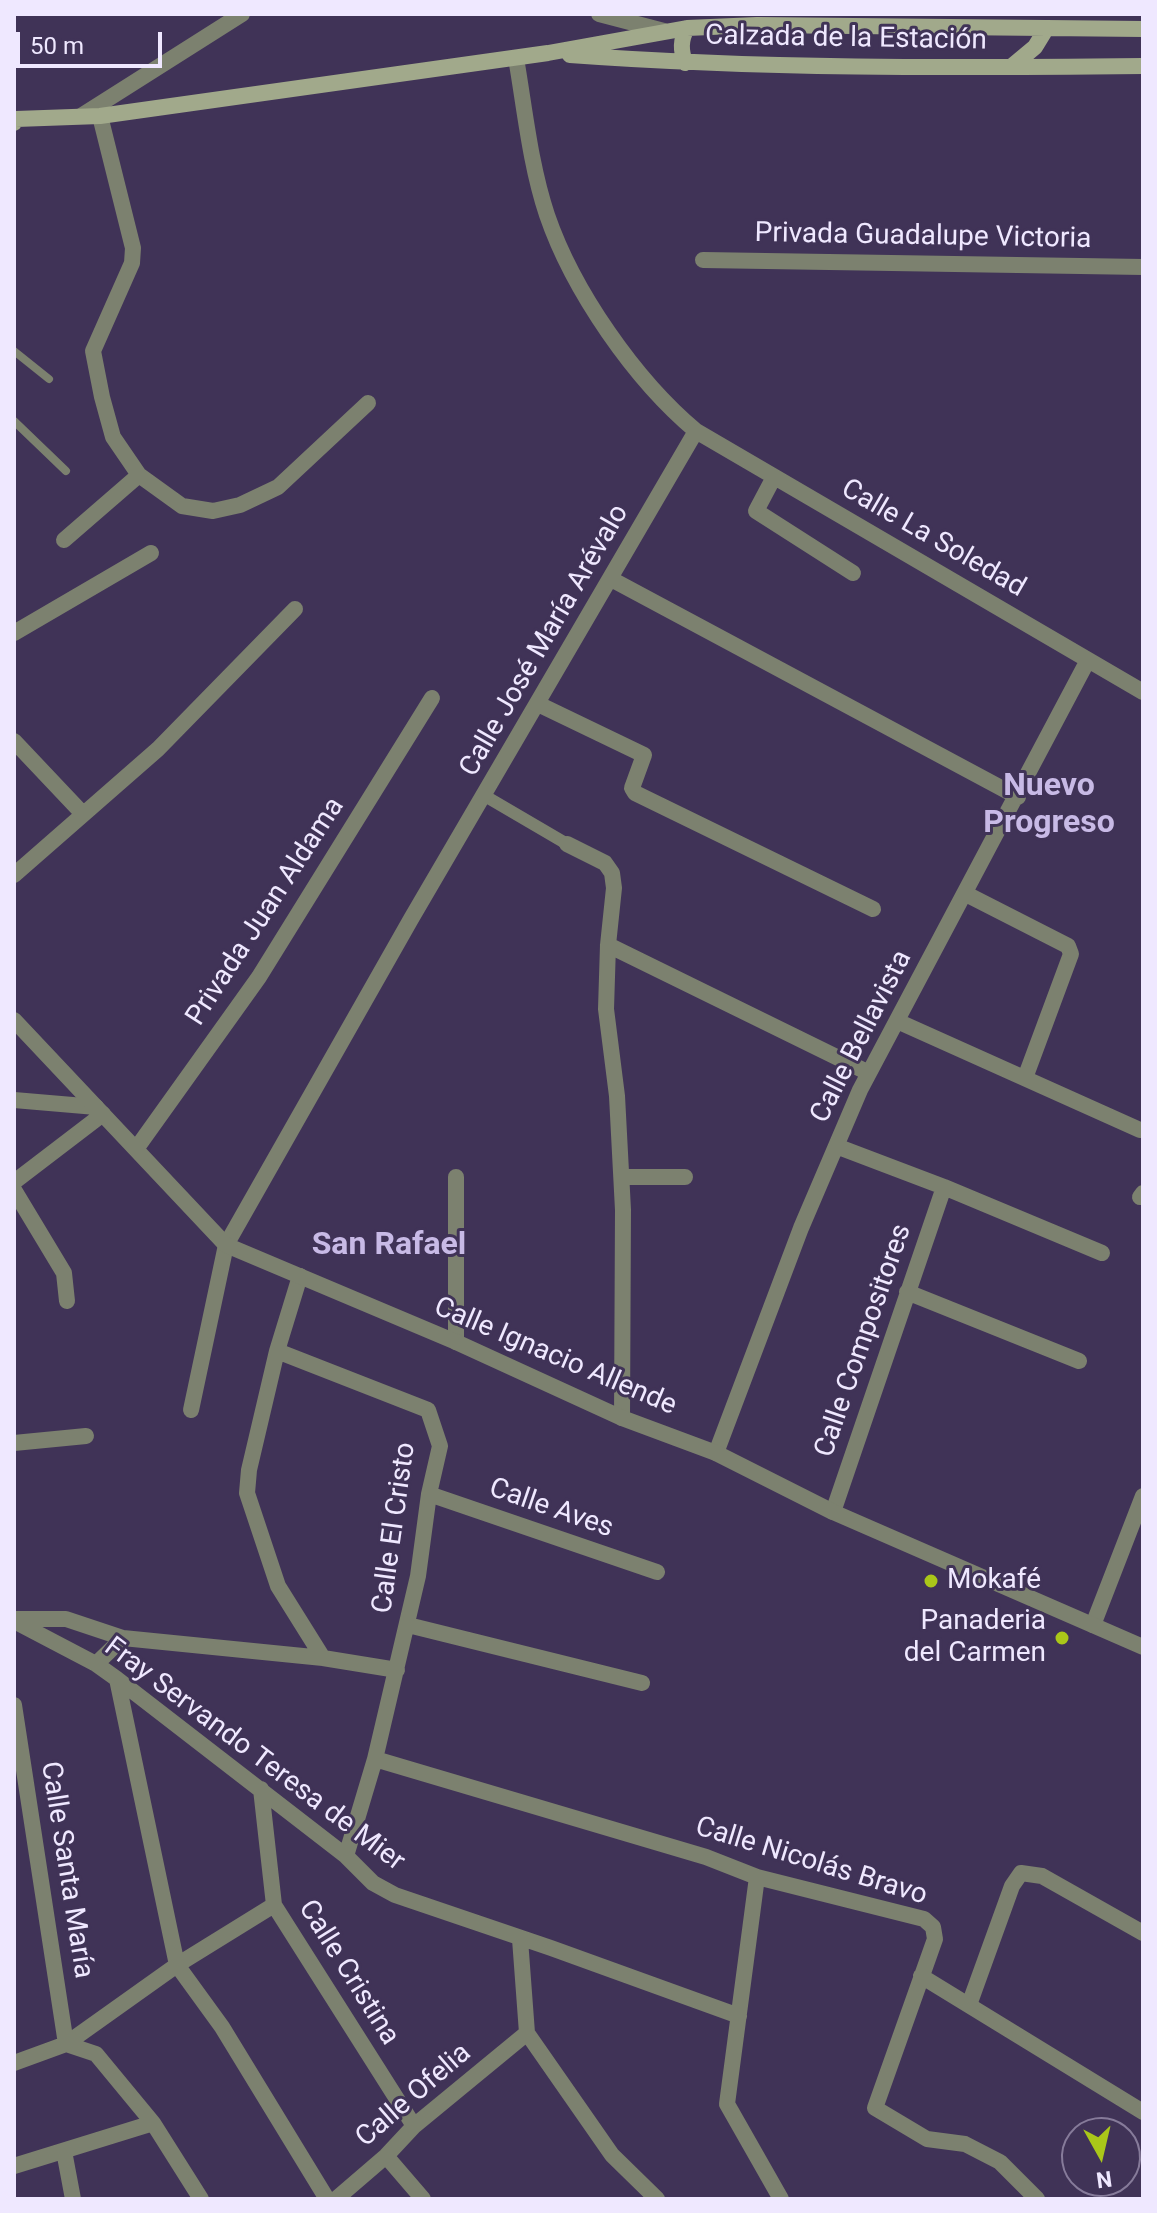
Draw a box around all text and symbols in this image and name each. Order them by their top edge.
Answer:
scale bar [20,16,166,66]
street label: Calzada de la Estación [705,20,987,58]
text: 50 m [30,32,84,60]
street label: Privada Guadalupe Victoria [754,217,1092,257]
street label: Calle La Soledad [835,473,1031,605]
street label: Calle José María Arévalo [453,499,637,783]
district label: Nuevo Progreso [983,768,1115,843]
street label: Privada Juan Aldama [180,792,352,1032]
street label: Calle Bellavista [804,945,920,1129]
street label: Calle Compositores [808,1220,920,1462]
district label: San Rafael [312,1227,466,1265]
street label: Calle Ignacio Allende [429,1291,681,1423]
street label: Calle El Cristo [366,1440,424,1616]
street label: Calle Aves [484,1472,618,1546]
place label: Mokafé [947,1564,1041,1598]
marker: Mokafé [922,1572,940,1590]
place label: Panaderia del Carmen [904,1605,1046,1671]
marker: Panaderia del Carmen [1053,1629,1071,1647]
street label: Fray Servando Teresa de Mier [97,1631,411,1879]
street label: Calle Santa María [32,1759,100,1981]
street label: Calle Nicolás Bravo [691,1811,931,1913]
street label: Calle Cristina [290,1894,406,2052]
street label: Calle Ofelia [350,2037,478,2155]
north arrow [1061,2117,1141,2197]
text: N [1095,2166,1114,2193]

